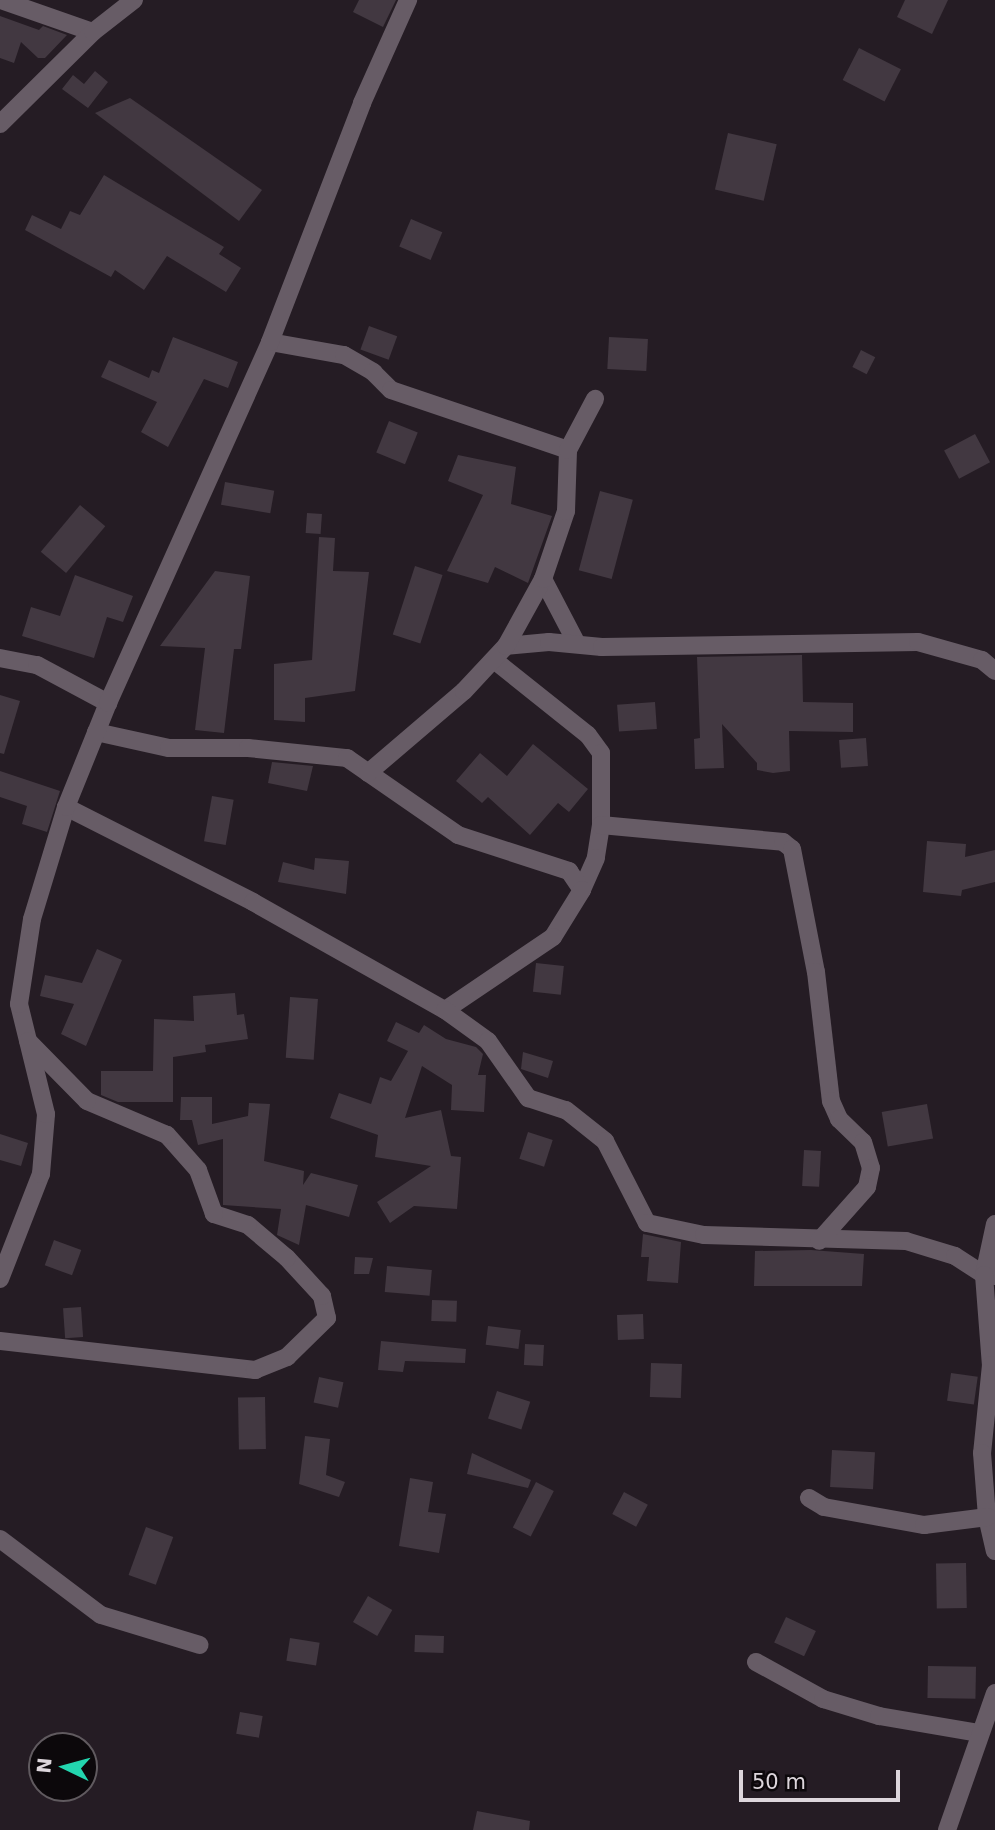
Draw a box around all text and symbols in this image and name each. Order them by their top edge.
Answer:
north arrow [28,1732,98,1802]
text: N [32,1756,56,1774]
scale bar [743,1756,904,1800]
text: 50 m [752,1770,806,1794]

